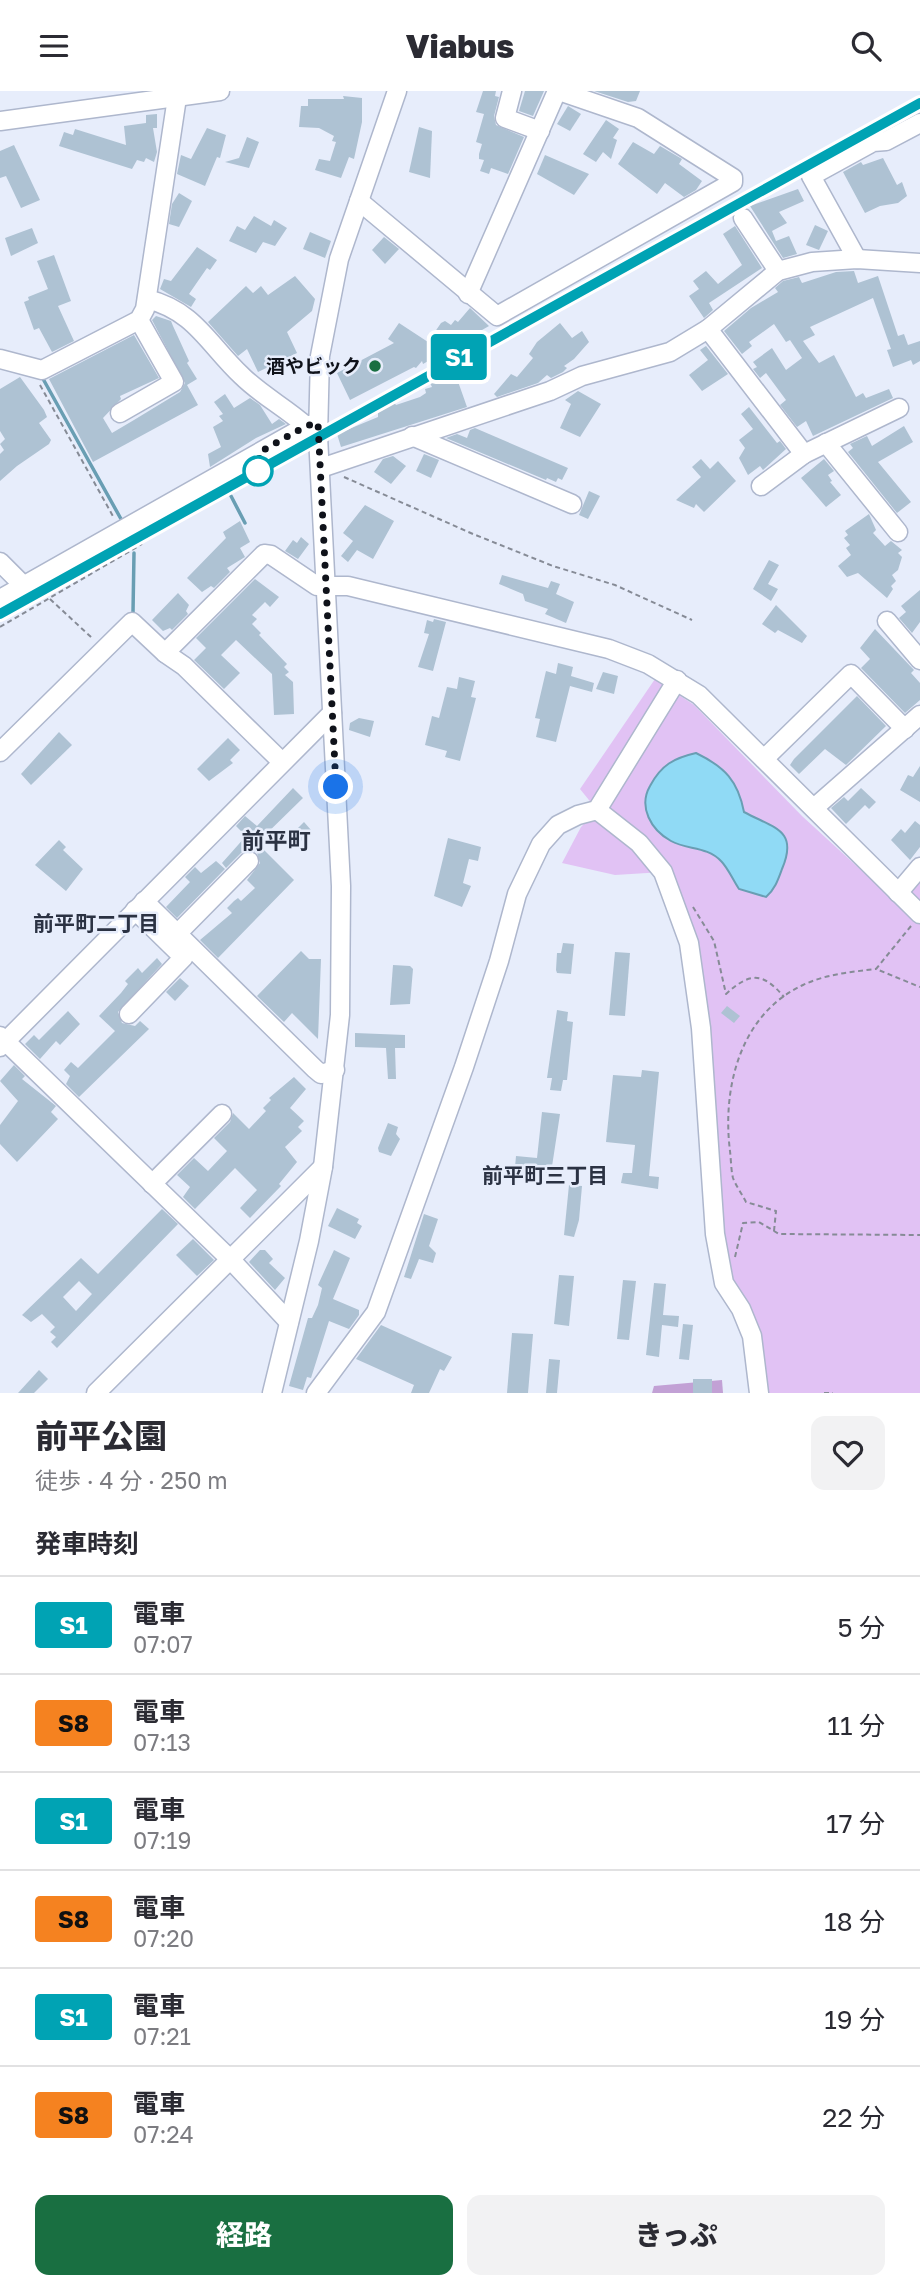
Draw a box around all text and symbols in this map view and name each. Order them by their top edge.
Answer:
icon: menu [35,27,73,65]
text: Viabus [406,27,514,65]
icon: search [847,27,885,65]
line badge: S1 [428,334,490,380]
text: S1 [445,342,473,371]
place label: 酒やビック [266,354,361,377]
marker: 酒やビック [367,358,383,374]
unlabelled marker [243,456,273,486]
your location [318,769,353,804]
district label: 前平町 [242,826,311,854]
district label: 前平町二丁目 [33,910,159,936]
district label: 前平町三丁目 [482,1162,608,1188]
text: 前平公園 [35,1416,167,1455]
button: heart [811,1416,885,1490]
text: 徒歩 · 4 分 · 250 m [35,1466,228,1494]
text: 発車時刻 [35,1528,139,1559]
text: 電車 [133,1598,185,1629]
text: S1 [59,1610,88,1639]
text: 5 分 [837,1612,885,1643]
text: 07:07 [133,1630,193,1658]
text: 電車 [133,1696,185,1727]
text: S8 [58,1708,89,1737]
text: 11 分 [827,1710,885,1741]
text: 07:13 [133,1728,191,1756]
text: 電車 [133,1794,185,1825]
text: S1 [59,1806,88,1835]
text: 17 分 [826,1808,885,1839]
text: 07:19 [133,1826,191,1854]
text: 電車 [133,1892,185,1923]
text: S8 [58,1904,89,1933]
text: 18 分 [824,1906,885,1937]
text: 07:20 [133,1924,194,1952]
text: 電車 [133,1990,185,2021]
text: S1 [59,2002,88,2031]
text: 19 分 [824,2004,885,2035]
text: 07:21 [133,2022,191,2050]
text: 電車 [133,2088,185,2119]
text: S8 [58,2100,89,2129]
text: 22 分 [822,2102,885,2133]
text: 07:24 [133,2120,194,2148]
button: 経路 [35,2195,453,2275]
button: きっぷ [467,2195,885,2275]

